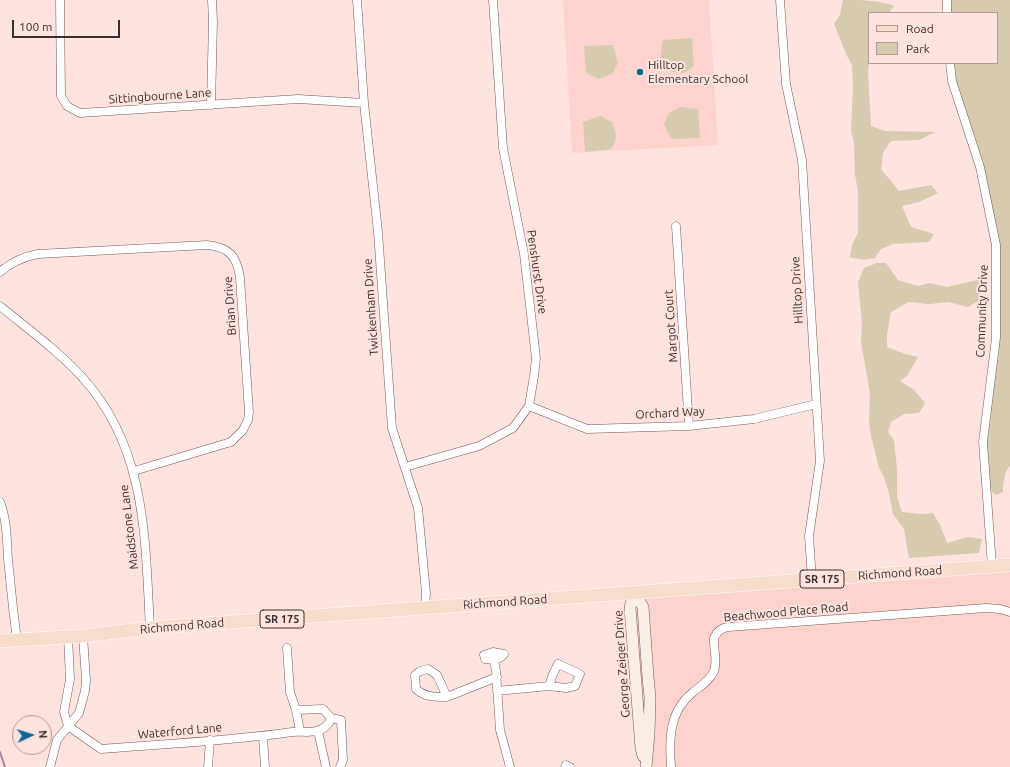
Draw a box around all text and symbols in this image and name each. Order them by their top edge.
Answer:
scale bar [14,12,122,38]
legend [868,12,998,64]
text: 100 m [19,20,52,33]
text: Road [906,22,934,35]
text: Park [906,42,930,55]
place label: Hilltop Elementary School [648,58,748,86]
marker: Hilltop Elementary School [635,67,645,77]
street label: Sittingbourne Lane [108,85,212,107]
street label: Penshurst Drive [524,229,550,315]
street label: Hilltop Drive [788,256,806,324]
street label: Twickenham Drive [360,258,382,356]
street label: Community Drive [973,264,991,358]
street label: Brian Drive [221,276,239,336]
street label: Margot Court [661,289,681,363]
street label: Orchard Way [635,404,705,422]
street label: Maidstone Lane [117,484,141,570]
street label: Richmond Road [857,563,943,583]
road number: SR 175 [800,570,844,588]
street label: Richmond Road [462,592,548,612]
street label: Beachwood Place Road [723,599,849,625]
road number: SR 175 [260,610,304,628]
street label: George Zeiger Drive [611,610,633,718]
street label: Richmond Road [139,615,225,637]
north arrow [12,715,52,755]
street label: Waterford Lane [137,720,223,742]
text: N [37,730,49,739]

